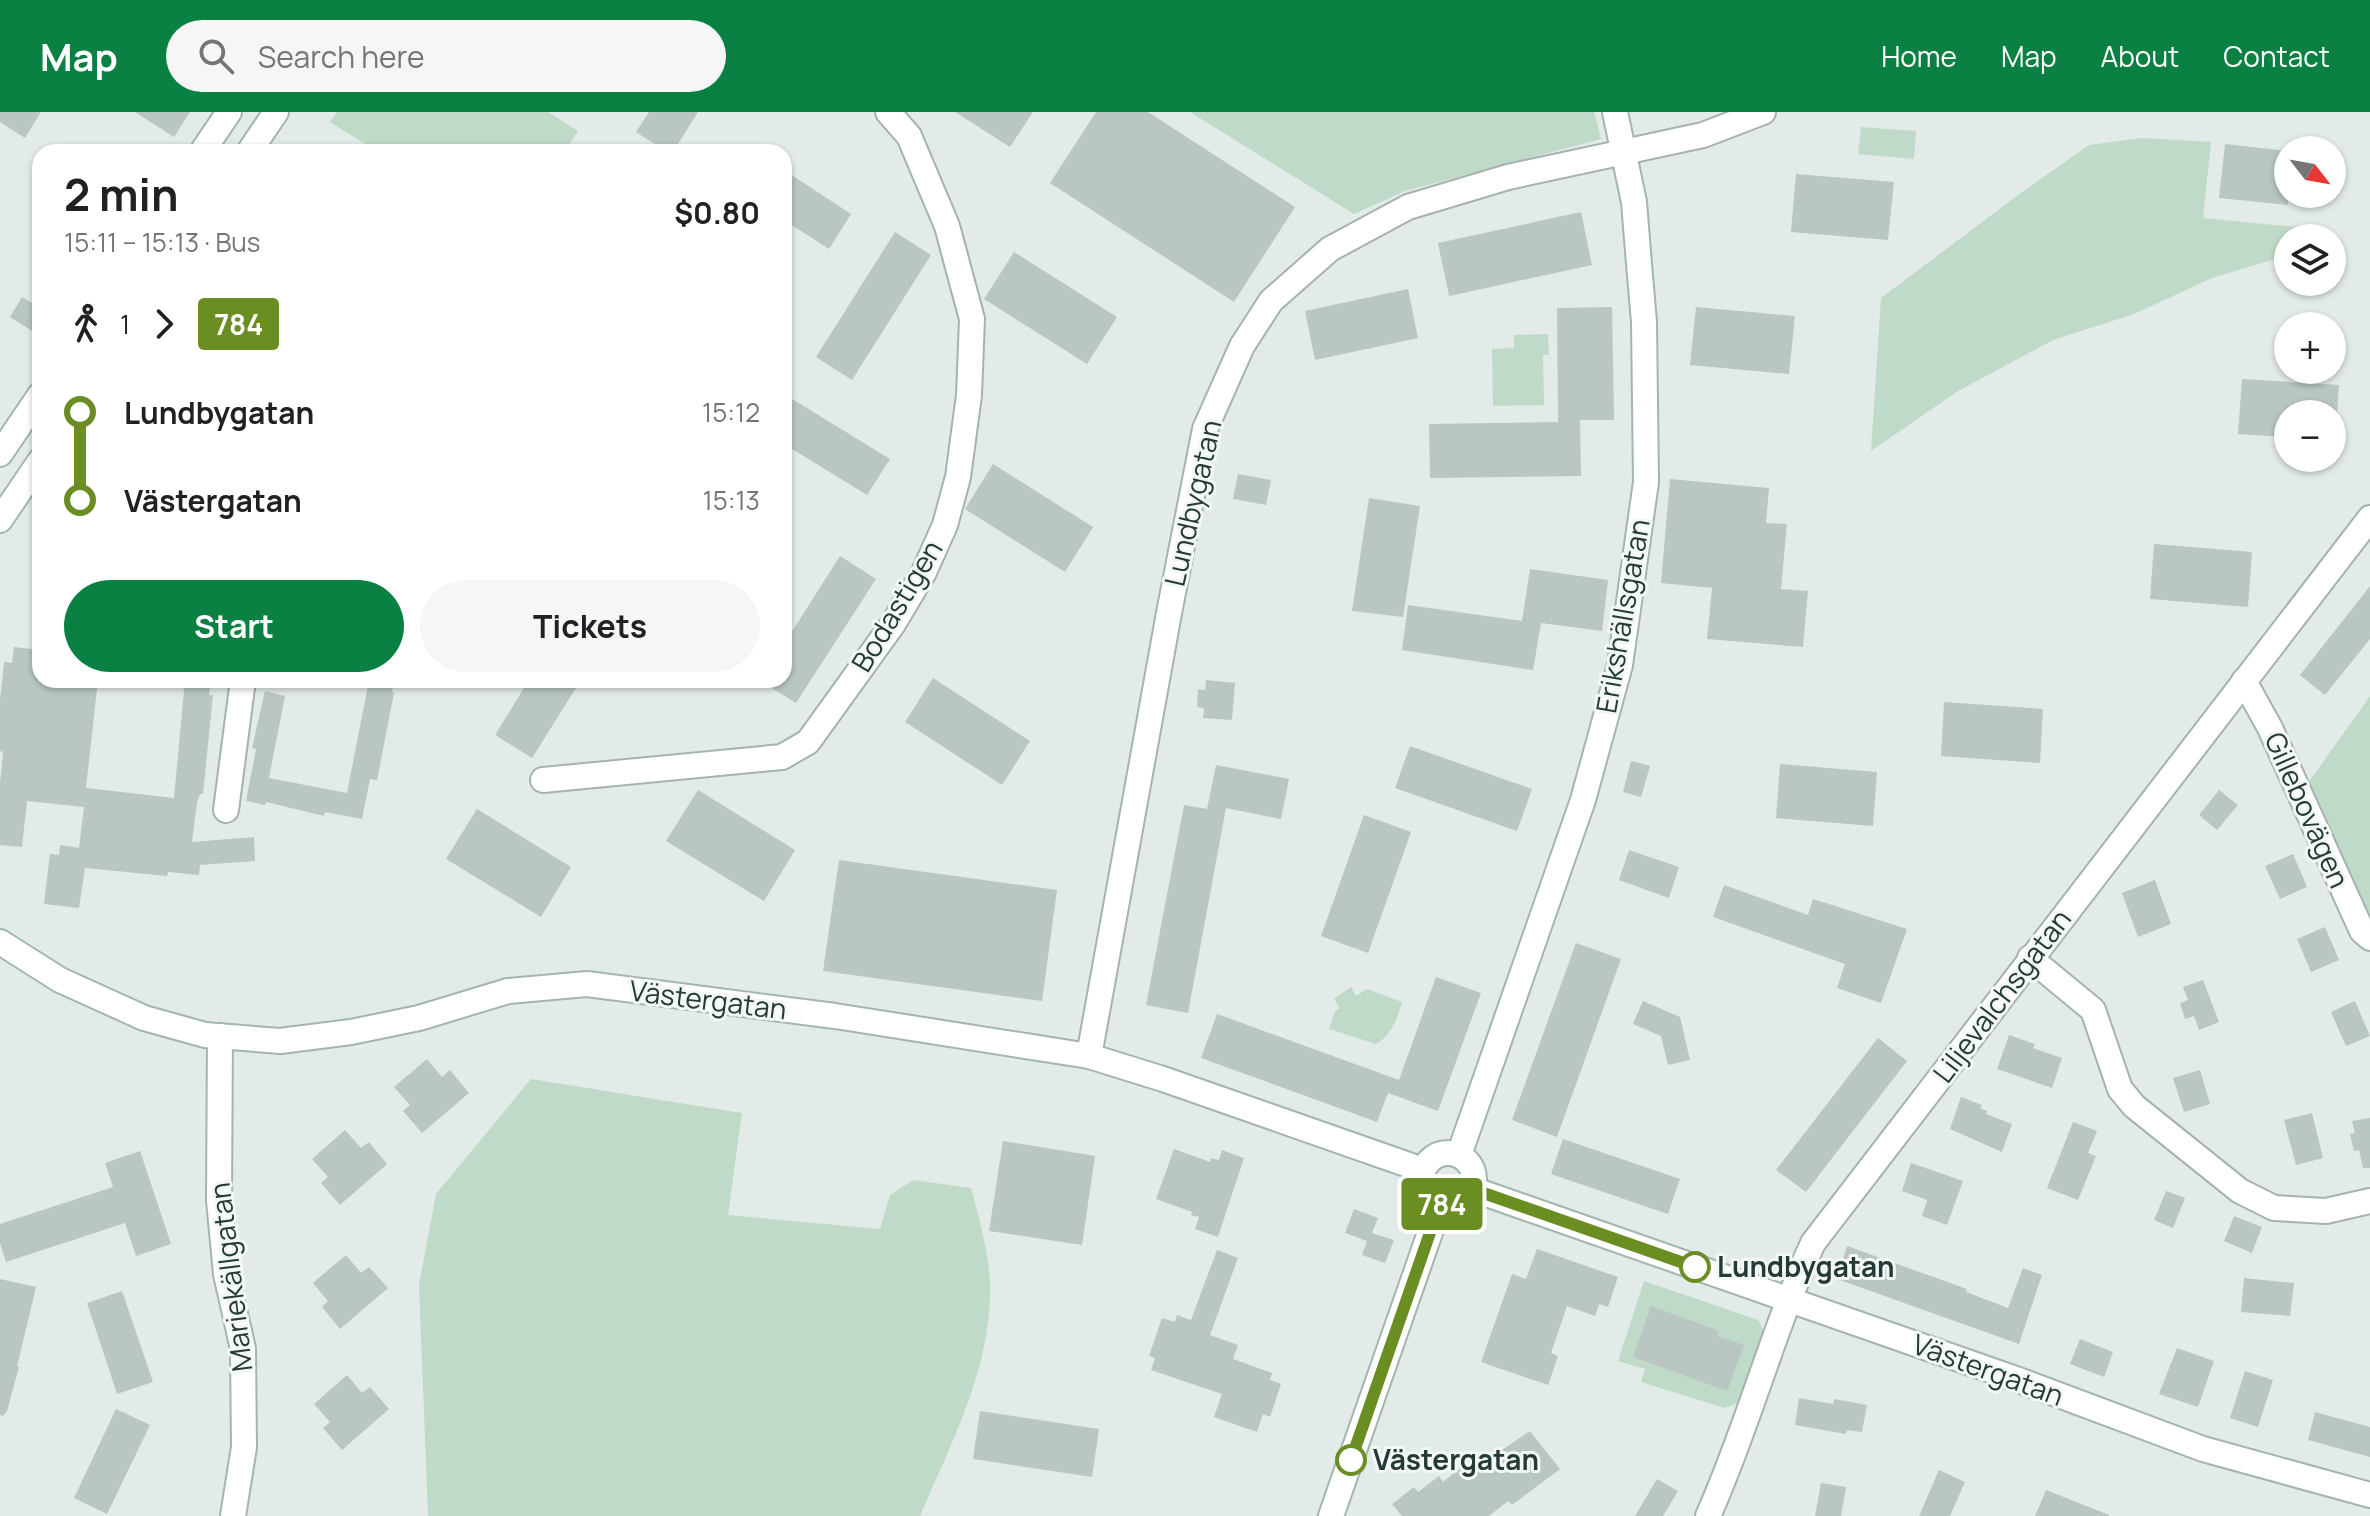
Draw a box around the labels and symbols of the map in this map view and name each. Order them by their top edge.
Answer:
north arrow [2274,136,2346,208]
street label: Lundbygatan [1154,416,1230,590]
street label: Erikshällsgatan [1586,516,1658,716]
street label: Bodastigen [842,532,950,678]
street label: Gillebovägen [2257,726,2359,893]
street label: Liljevalchsgatan [1923,901,2079,1090]
street label: Västergatan [627,971,789,1027]
line badge: 784 [1396,1178,1488,1230]
street label: Mariekällgatan [200,1180,260,1374]
place label: Lundbygatan [1717,1247,1895,1285]
marker: Lundbygatan [1680,1252,1710,1282]
street label: Västergatan [1908,1324,2069,1414]
place label: Västergatan [1373,1440,1539,1478]
marker: Västergatan [1336,1445,1366,1475]

